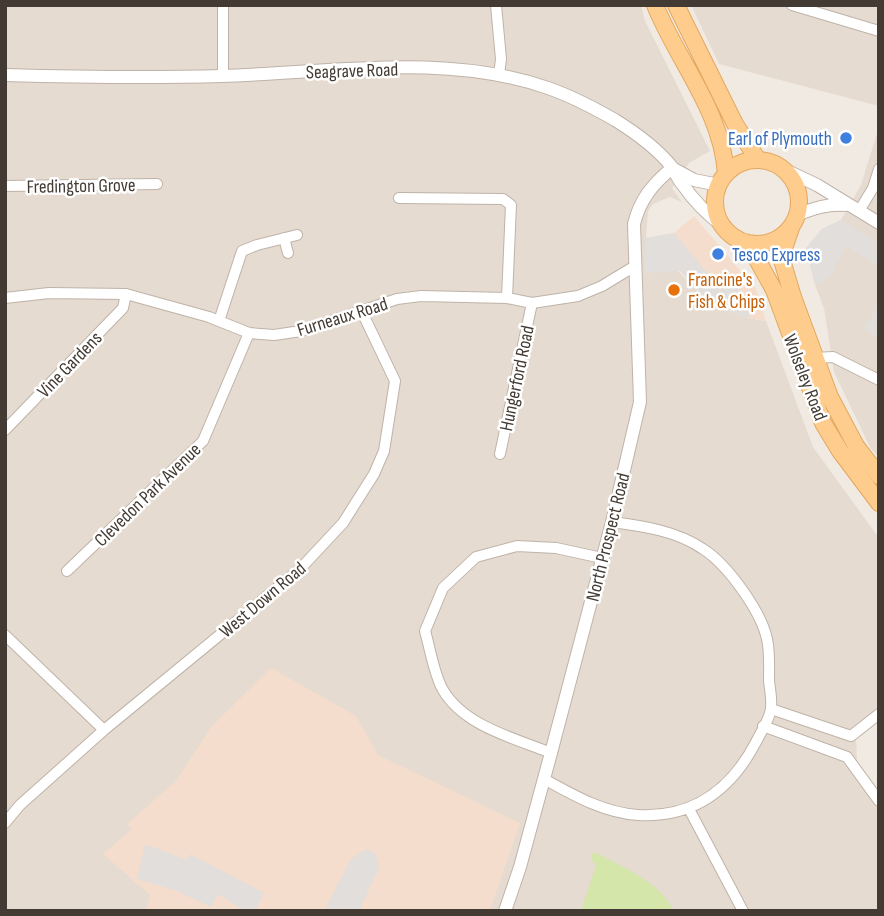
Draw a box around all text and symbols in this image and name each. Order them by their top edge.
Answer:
street label: Seagrave Road [305,58,399,85]
place label: Earl of Plymouth [728,128,832,151]
marker: Earl of Plymouth [838,130,854,146]
street label: Fredington Grove [26,174,136,199]
place label: Tesco Express [732,244,821,267]
marker: Tesco Express [710,246,726,262]
place label: Francine's Fish & Chips [688,269,765,314]
marker: Francine's Fish & Chips [666,282,682,298]
street label: Furneaux Road [294,293,390,342]
street label: Hungerford Road [495,323,540,433]
street label: Vine Gardens [33,327,107,403]
street label: Wolseley Road [778,331,832,424]
street label: Clevedon Park Avenue [90,438,206,552]
street label: North Prospect Road [581,471,636,604]
street label: West Down Road [215,557,311,643]

